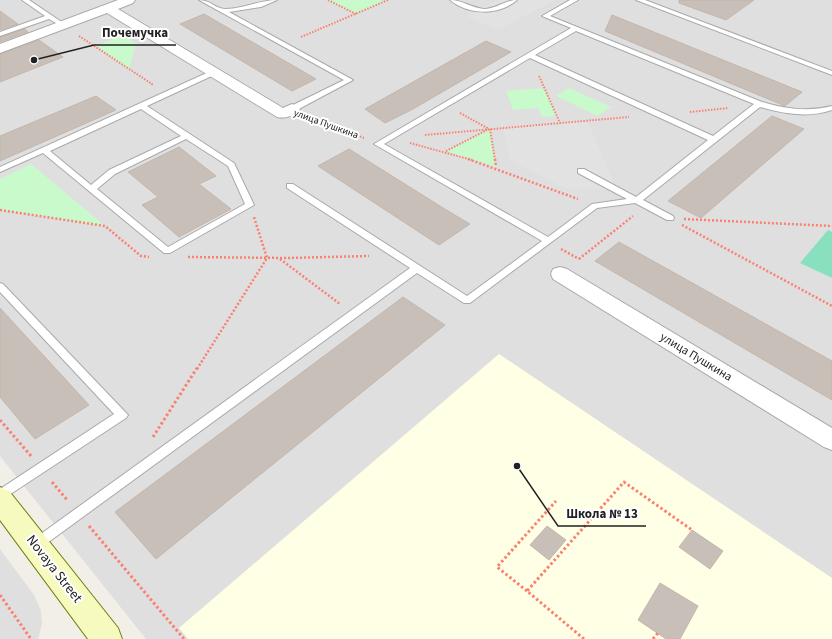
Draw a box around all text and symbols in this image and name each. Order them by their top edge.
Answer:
callout: Почемучка [94,20,176,45]
text: Почемучка [102,24,168,42]
street label: улица Пушкина [292,106,360,142]
street label: улица Пушкина [657,329,735,385]
callout: Школа № 13 [558,501,646,526]
text: Школа № 13 [566,505,638,523]
street label: Novaya Street [21,531,87,607]

